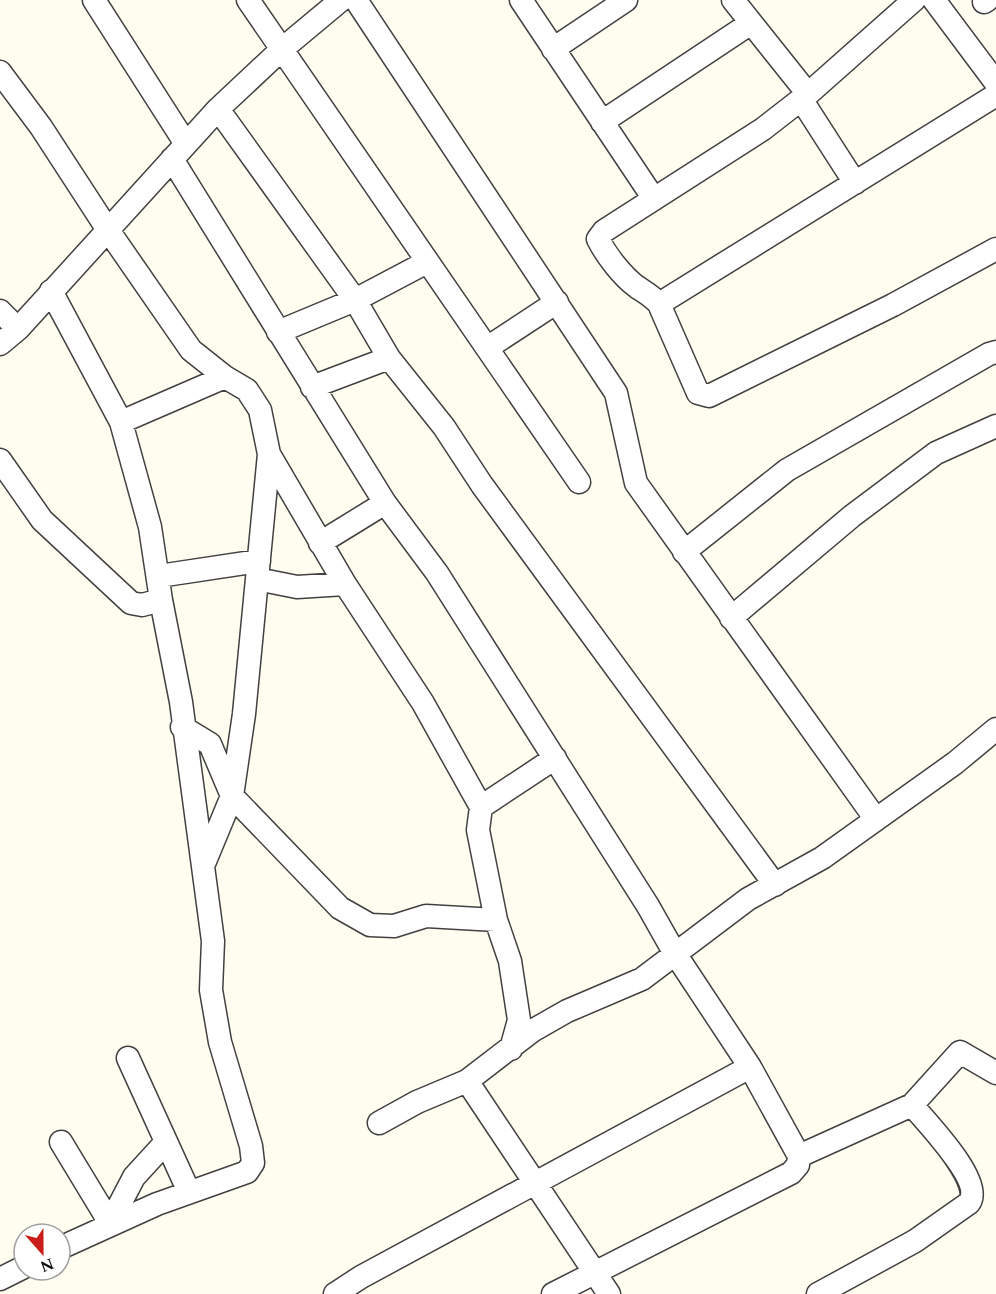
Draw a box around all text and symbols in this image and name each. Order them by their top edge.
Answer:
north arrow [12,1222,72,1282]
text: N [37,1252,57,1279]

